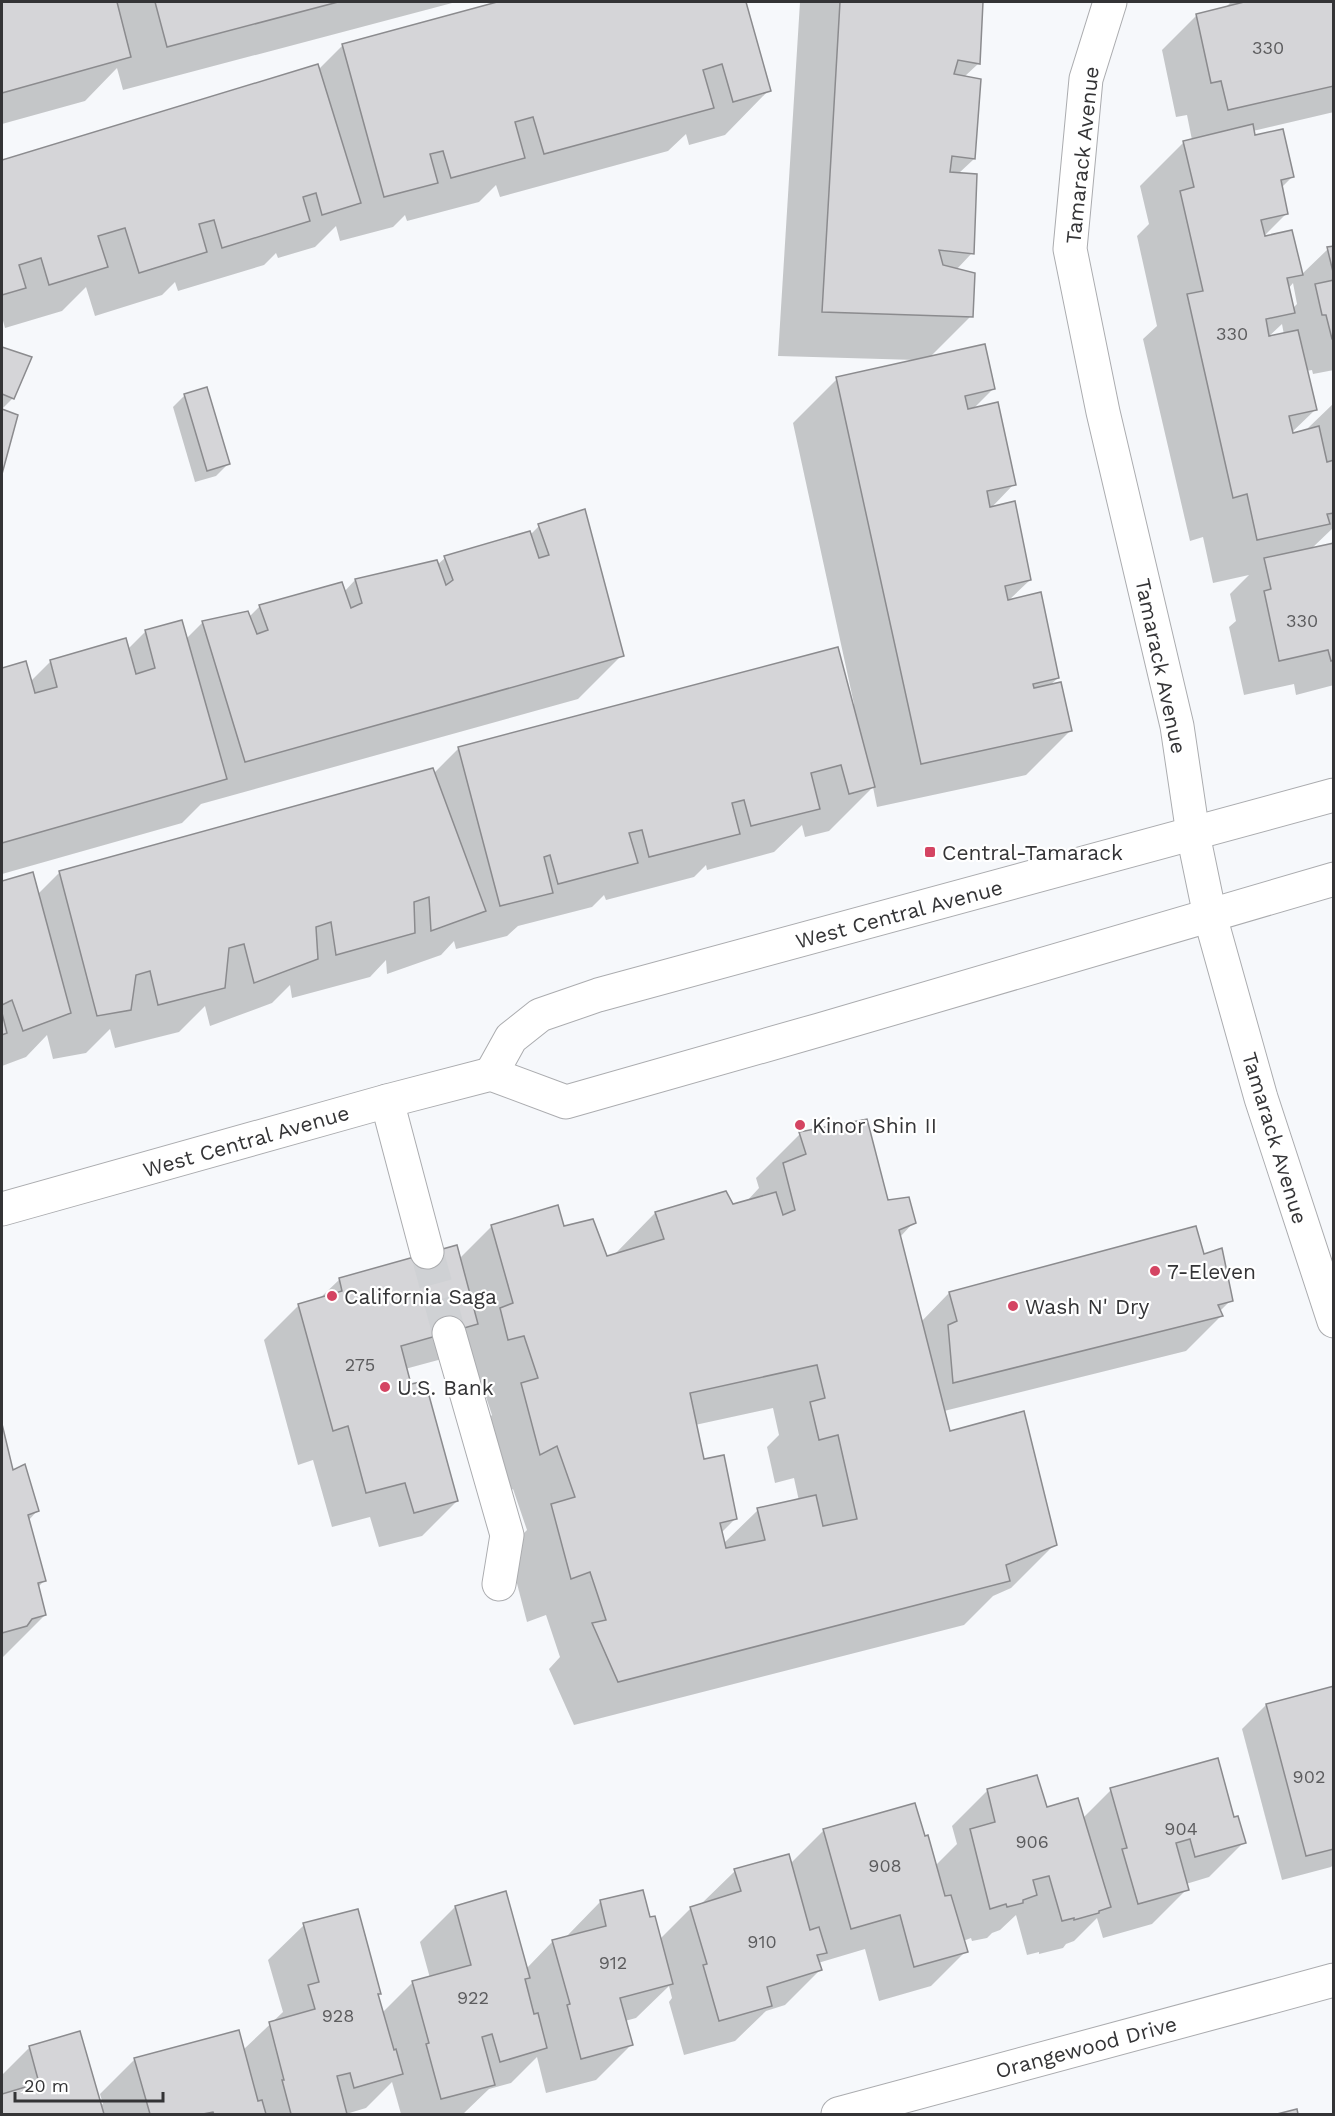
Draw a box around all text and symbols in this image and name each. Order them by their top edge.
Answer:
house number: 330 [1252,37,1284,58]
street label: Tamarack Avenue [1060,65,1104,245]
house number: 330 [1216,323,1248,344]
street label: Tamarack Avenue [1130,576,1192,756]
house number: 330 [1286,610,1318,631]
place label: Central-Tamarack [942,840,1123,865]
marker: Central-Tamarack [923,845,937,859]
street label: West Central Avenue [793,874,1005,954]
street label: Tamarack Avenue [1237,1049,1313,1227]
street label: West Central Avenue [140,1100,352,1182]
place label: Kinor Shin II [812,1113,937,1138]
marker: Kinor Shin II [793,1118,807,1132]
place label: 7-Eleven [1167,1259,1256,1284]
marker: 7-Eleven [1148,1264,1162,1278]
place label: California Saga [344,1284,497,1309]
marker: California Saga [325,1289,339,1303]
place label: Wash N' Dry [1025,1294,1150,1319]
marker: Wash N' Dry [1006,1299,1020,1313]
house number: 275 [345,1354,375,1375]
place label: U.S. Bank [397,1375,494,1400]
marker: U.S. Bank [378,1380,392,1394]
house number: 902 [1293,1766,1325,1787]
house number: 904 [1164,1818,1198,1839]
house number: 906 [1015,1831,1049,1852]
house number: 908 [868,1855,902,1876]
house number: 910 [747,1931,777,1952]
house number: 912 [599,1952,627,1973]
house number: 922 [457,1987,489,2008]
house number: 928 [322,2005,354,2026]
street label: Orangewood Drive [993,2011,1179,2083]
scale bar [15,2065,164,2103]
text: 20 m [24,2075,69,2096]

